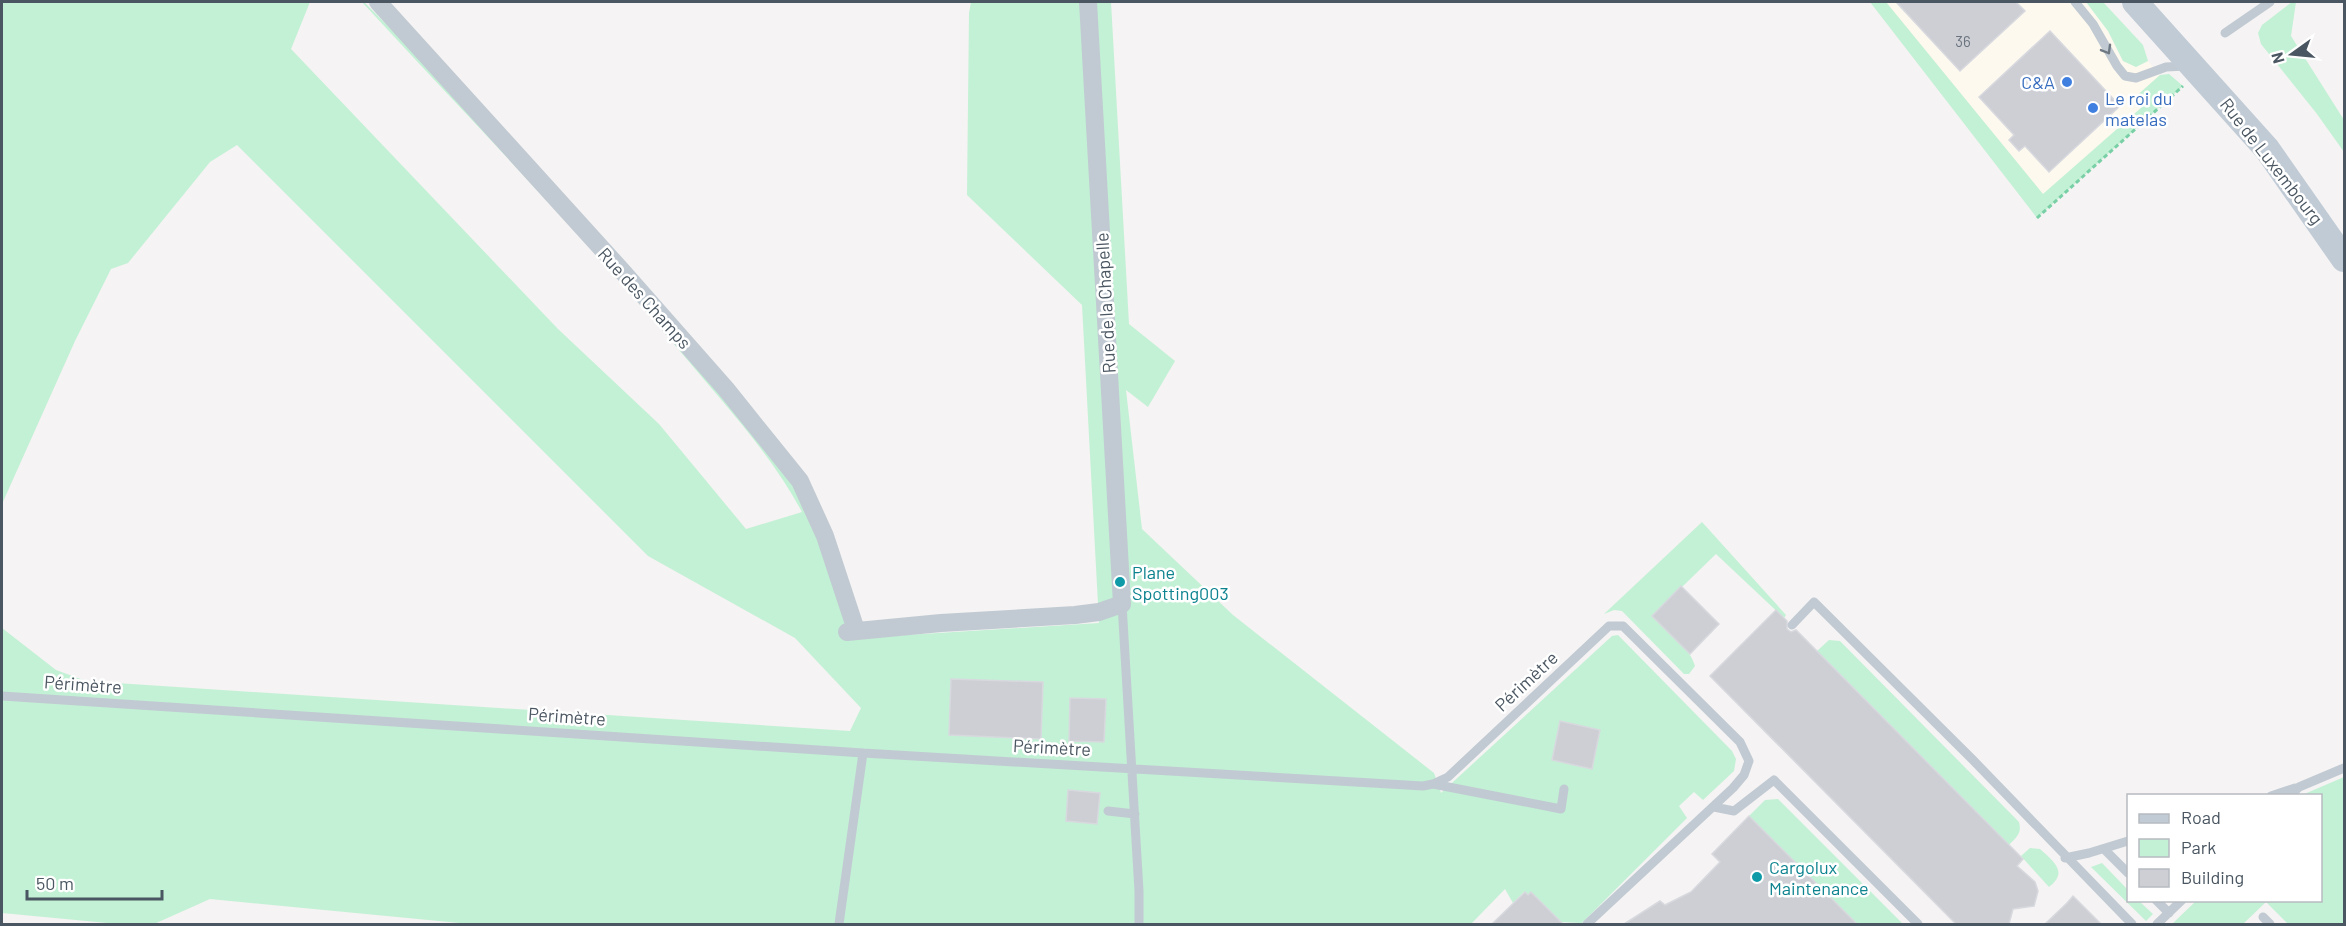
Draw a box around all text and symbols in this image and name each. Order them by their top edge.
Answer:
north arrow [2262,24,2322,84]
house number: 36 [1955,32,1971,50]
one-way arrow [2100,44,2112,54]
text: N [2266,50,2288,66]
place label: C&A [2021,71,2055,93]
marker: C&A [2060,75,2074,89]
place label: Le roi du matelas [2105,87,2172,130]
street label: Rue de Luxembourg [2216,93,2328,229]
marker: Le roi du matelas [2086,101,2100,115]
street label: Rue de la Chapelle [1090,232,1120,374]
street label: Rue des Champs [594,243,696,353]
place label: Plane Spotting003 [1132,561,1229,604]
marker: Plane Spotting003 [1113,575,1127,589]
street label: Périmètre [1490,646,1562,716]
street label: Périmètre [43,670,123,698]
street label: Périmètre [527,702,607,730]
street label: Périmètre [1013,734,1091,760]
legend [2127,794,2322,902]
text: Road [2181,806,2221,828]
text: Park [2181,836,2216,858]
place label: Cargolux Maintenance [1769,856,1869,899]
scale bar [27,863,162,901]
text: Building [2181,866,2244,888]
marker: Cargolux Maintenance [1750,870,1764,884]
text: 50 m [36,872,74,894]

